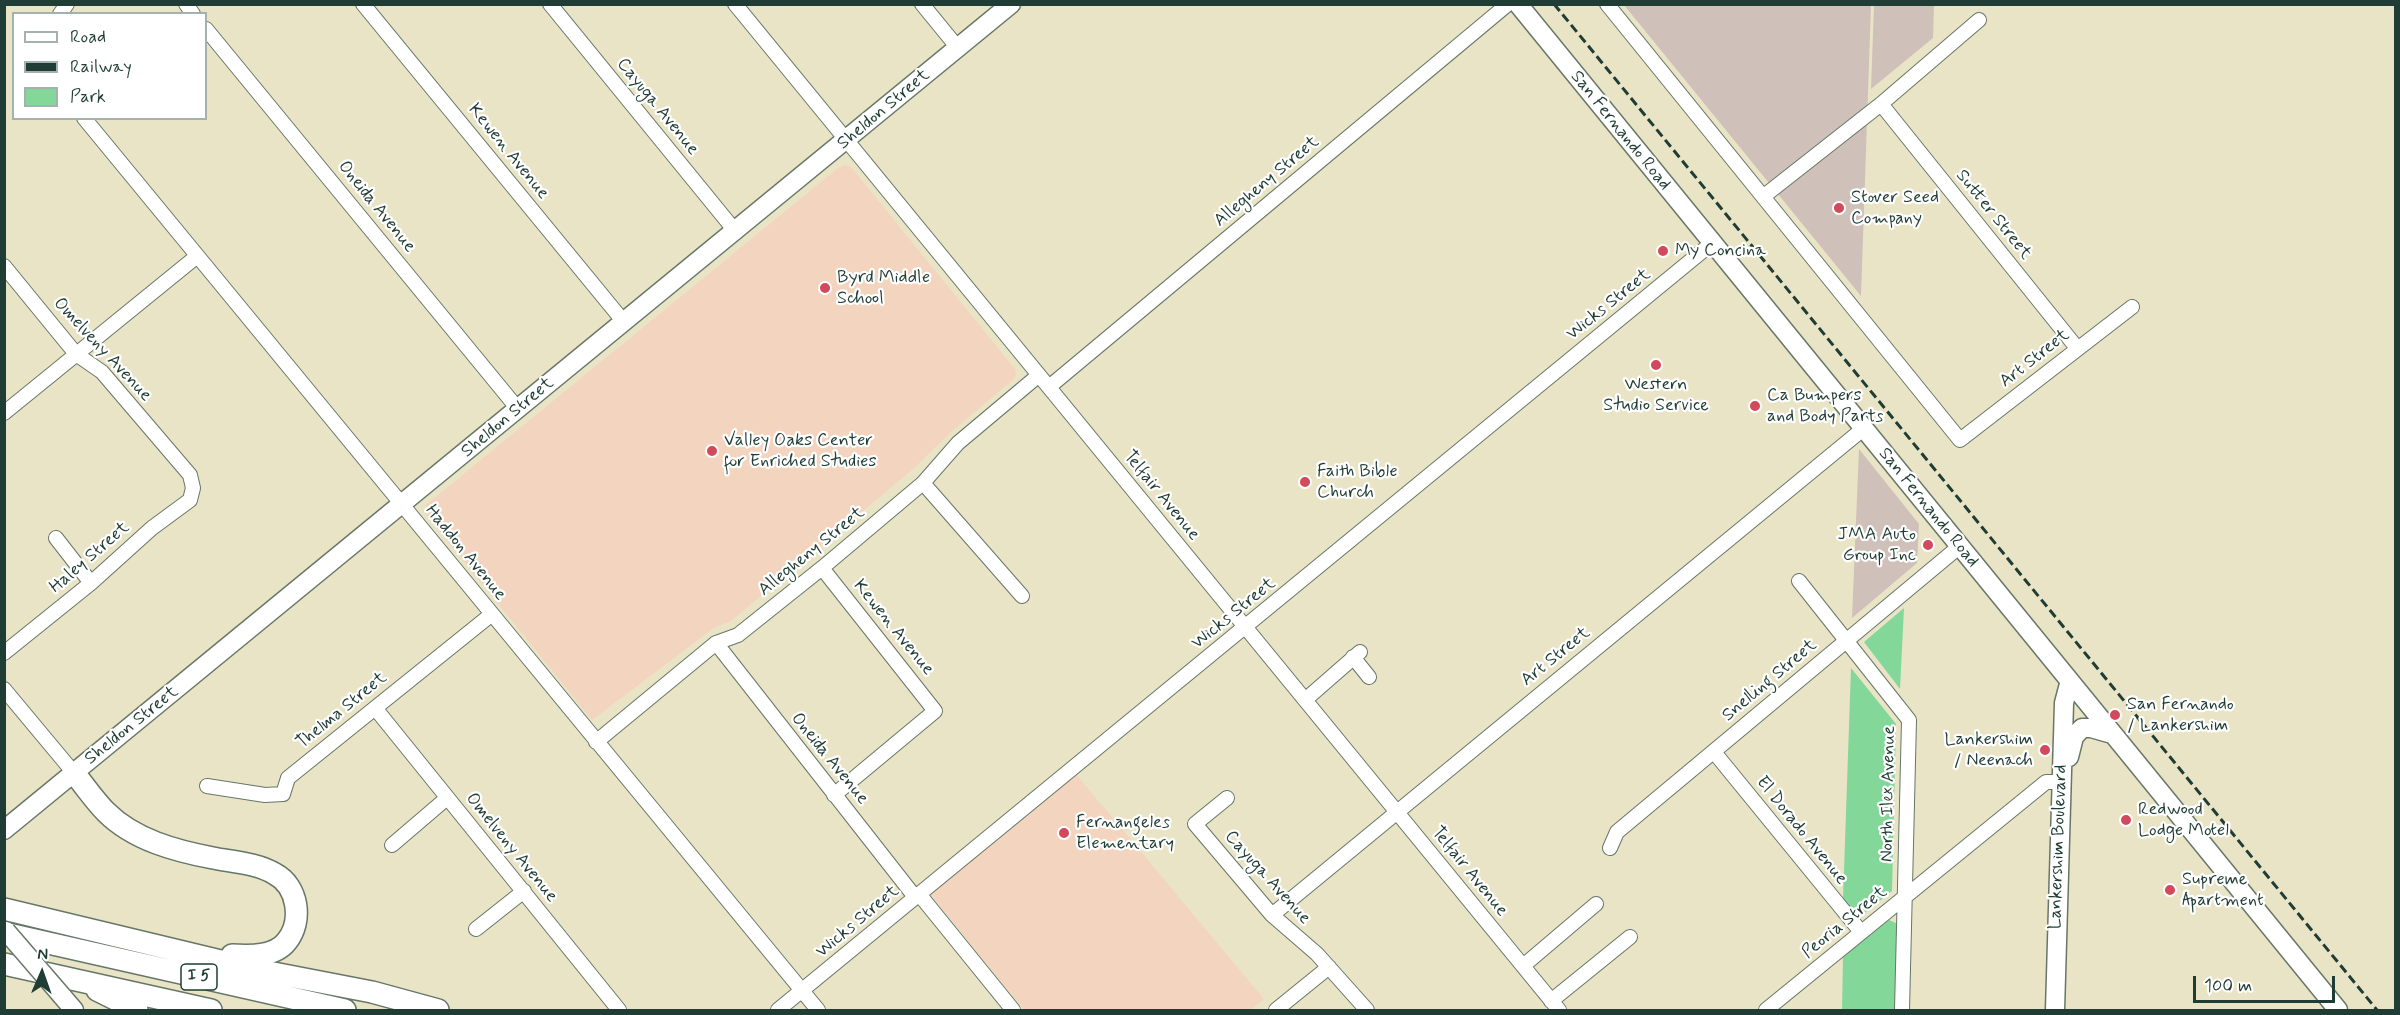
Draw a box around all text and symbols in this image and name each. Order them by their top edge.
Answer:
legend [12,12,207,120]
text: Road [70,25,106,49]
street label: Cayuga Avenue [611,54,703,160]
text: Railway [70,55,132,79]
street label: Sheldon Street [833,65,935,155]
street label: San Fernando Road [1565,67,1675,195]
text: Park [70,85,106,109]
street label: Kewen Avenue [463,100,553,204]
street label: Allegheny Street [1210,132,1324,232]
street label: Oneida Avenue [332,157,420,257]
street label: Sutter Street [1950,166,2036,264]
place label: Stover Seed Company [1851,187,1939,230]
marker: Stover Seed Company [1832,201,1846,215]
place label: My Concina [1675,240,1766,262]
marker: My Concina [1656,244,1670,258]
street label: Wicks Street [1563,265,1655,345]
place label: Byrd Middle School [837,267,930,310]
marker: Byrd Middle School [818,281,832,295]
street label: Omelveny Avenue [48,293,156,407]
street label: Art Street [1996,325,2074,393]
marker: Western Studio Service [1649,358,1663,372]
street label: Sheldon Street [457,373,559,463]
place label: Western Studio Service [1603,374,1709,416]
place label: Ca Bumpers and Body Parts [1767,385,1883,428]
marker: Ca Bumpers and Body Parts [1748,399,1762,413]
place label: Valley Oaks Center for Enriched Studies [724,430,876,472]
marker: Valley Oaks Center for Enriched Studies [705,444,719,458]
street label: San Fernando Road [1873,444,1983,572]
street label: Telfair Avenue [1118,447,1204,545]
place label: Faith Bible Church [1317,461,1398,504]
marker: Faith Bible Church [1298,475,1312,489]
street label: Haddon Avenue [420,501,510,605]
street label: Allegheny Street [755,503,869,601]
street label: Haley Street [46,517,134,599]
place label: JMA Auto Group Inc [1838,524,1916,566]
marker: JMA Auto Group Inc [1921,538,1935,552]
street label: Wicks Street [1188,574,1280,654]
street label: Kewen Avenue [848,576,938,680]
street label: Art Street [1517,623,1595,691]
street label: Snelling Street [1718,635,1822,727]
street label: Thelma Street [292,668,392,754]
street label: Sheldon Street [81,682,183,770]
place label: San Fernando / Lankershim [2127,694,2234,736]
marker: San Fernando / Lankershim [2108,708,2122,722]
street label: Oneida Avenue [785,709,873,809]
street label: North Ilex Avenue [1877,726,1901,862]
place label: Lankershim / Neenach [1944,729,2033,771]
marker: Lankershim / Neenach [2038,743,2052,757]
street label: Lankershim Boulevard [2045,764,2073,930]
street label: El Dorado Avenue [1751,772,1851,890]
street label: Omelveny Avenue [460,789,562,907]
place label: Redwood Lodge Motel [2138,799,2229,842]
place label: Fernangeles Elementary [1076,812,1174,854]
marker: Redwood Lodge Motel [2119,813,2133,827]
street label: Telfair Avenue [1426,823,1512,921]
marker: Fernangeles Elementary [1057,826,1071,840]
street label: Cayuga Avenue [1219,827,1315,929]
place label: Supreme Apartment [2182,869,2264,912]
street label: Wicks Street [812,881,904,963]
street label: Peoria Street [1798,882,1892,964]
marker: Supreme Apartment [2163,883,2177,897]
north arrow [12,943,72,1003]
text: N [37,944,48,965]
road number: I 5 [181,964,217,990]
scale bar [2196,964,2338,1002]
text: 100 m [2204,974,2252,998]

